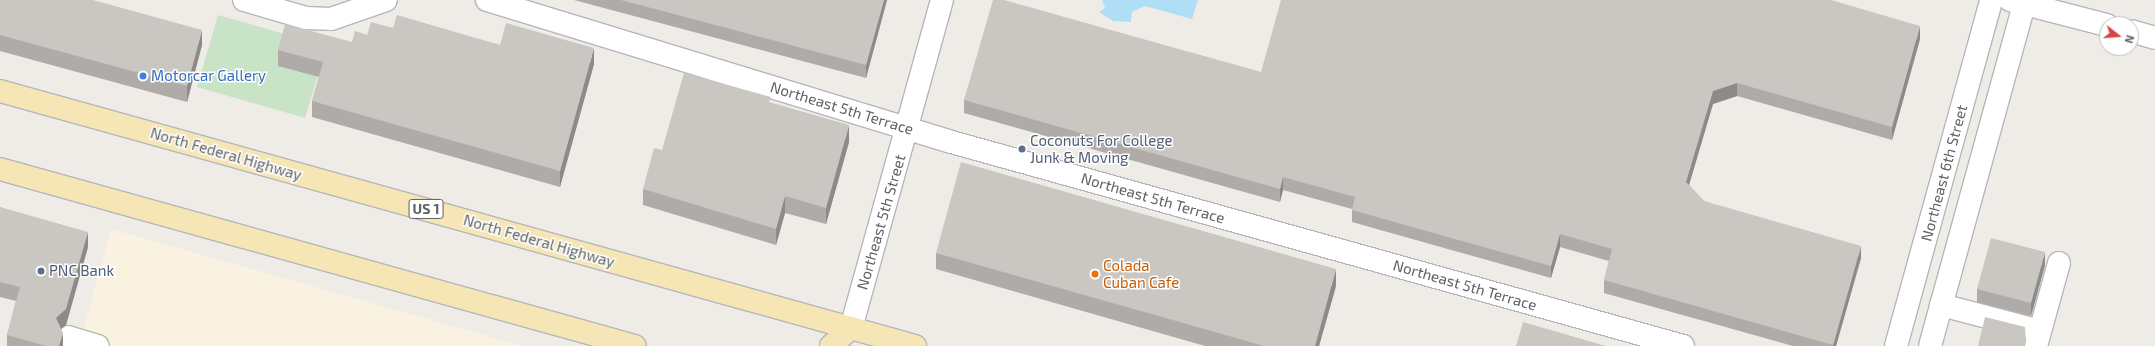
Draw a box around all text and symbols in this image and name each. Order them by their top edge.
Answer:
north arrow [2099,16,2139,56]
text: N [2123,34,2137,45]
place label: Motorcar Gallery [151,67,266,85]
marker: Motorcar Gallery [138,71,148,81]
street label: Northeast 5th Terrace [768,78,916,138]
street label: Northeast 6th Street [1917,103,1971,243]
street label: North Federal Highway [148,124,304,184]
place label: Coconuts For College Junk & Moving [1030,131,1173,166]
marker: Coconuts For College Junk & Moving [1017,144,1027,154]
street label: Northeast 5th Street [853,152,909,292]
street label: Northeast 5th Terrace [1079,169,1227,227]
road number: US 1 [408,197,444,221]
street label: North Federal Highway [461,211,617,271]
place label: Colada Cuban Cafe [1103,256,1179,291]
street label: Northeast 5th Terrace [1391,256,1539,314]
place label: PNC Bank [49,262,114,280]
marker: PNC Bank [36,266,46,276]
marker: Colada Cuban Cafe [1090,269,1100,279]

